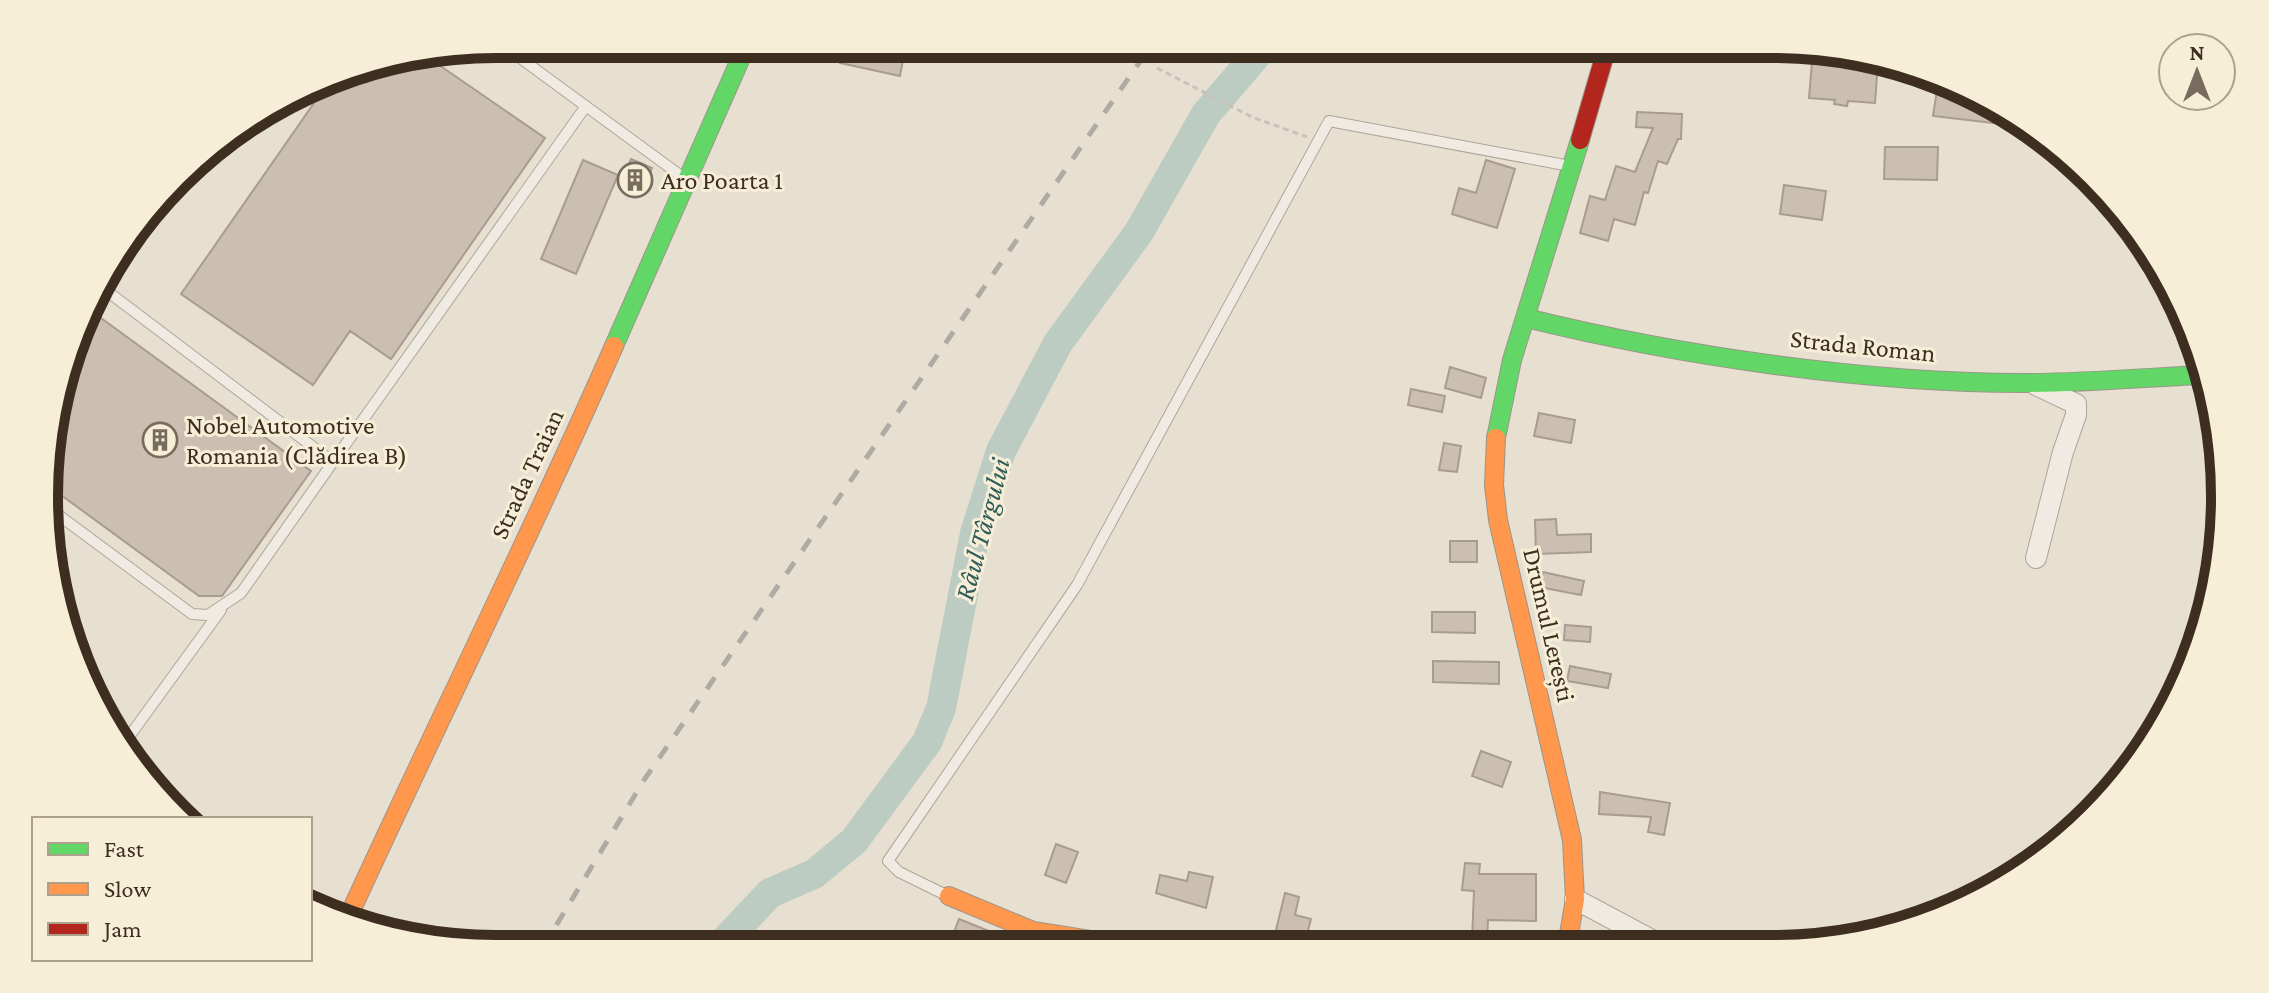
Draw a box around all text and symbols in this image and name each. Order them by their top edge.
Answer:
north arrow [2157,32,2237,112]
text: N [2190,40,2205,65]
building icon: Aro Poarta 1 [616,161,654,199]
place label: Aro Poarta 1 [661,166,783,195]
street label: Strada Roman [1789,324,1937,368]
street label: Strada Traian [484,404,570,544]
place label: Nobel Automotive Romania (Clădirea B) [186,411,407,470]
building icon: Nobel Automotive Romania (Clădirea B) [141,421,179,459]
water label: Râul Târgului [948,454,1016,603]
street label: Drumul Lerești [1516,545,1581,705]
legend [32,817,312,961]
text: Fast [104,835,145,862]
text: Slow [104,875,151,902]
text: Jam [102,915,142,942]

